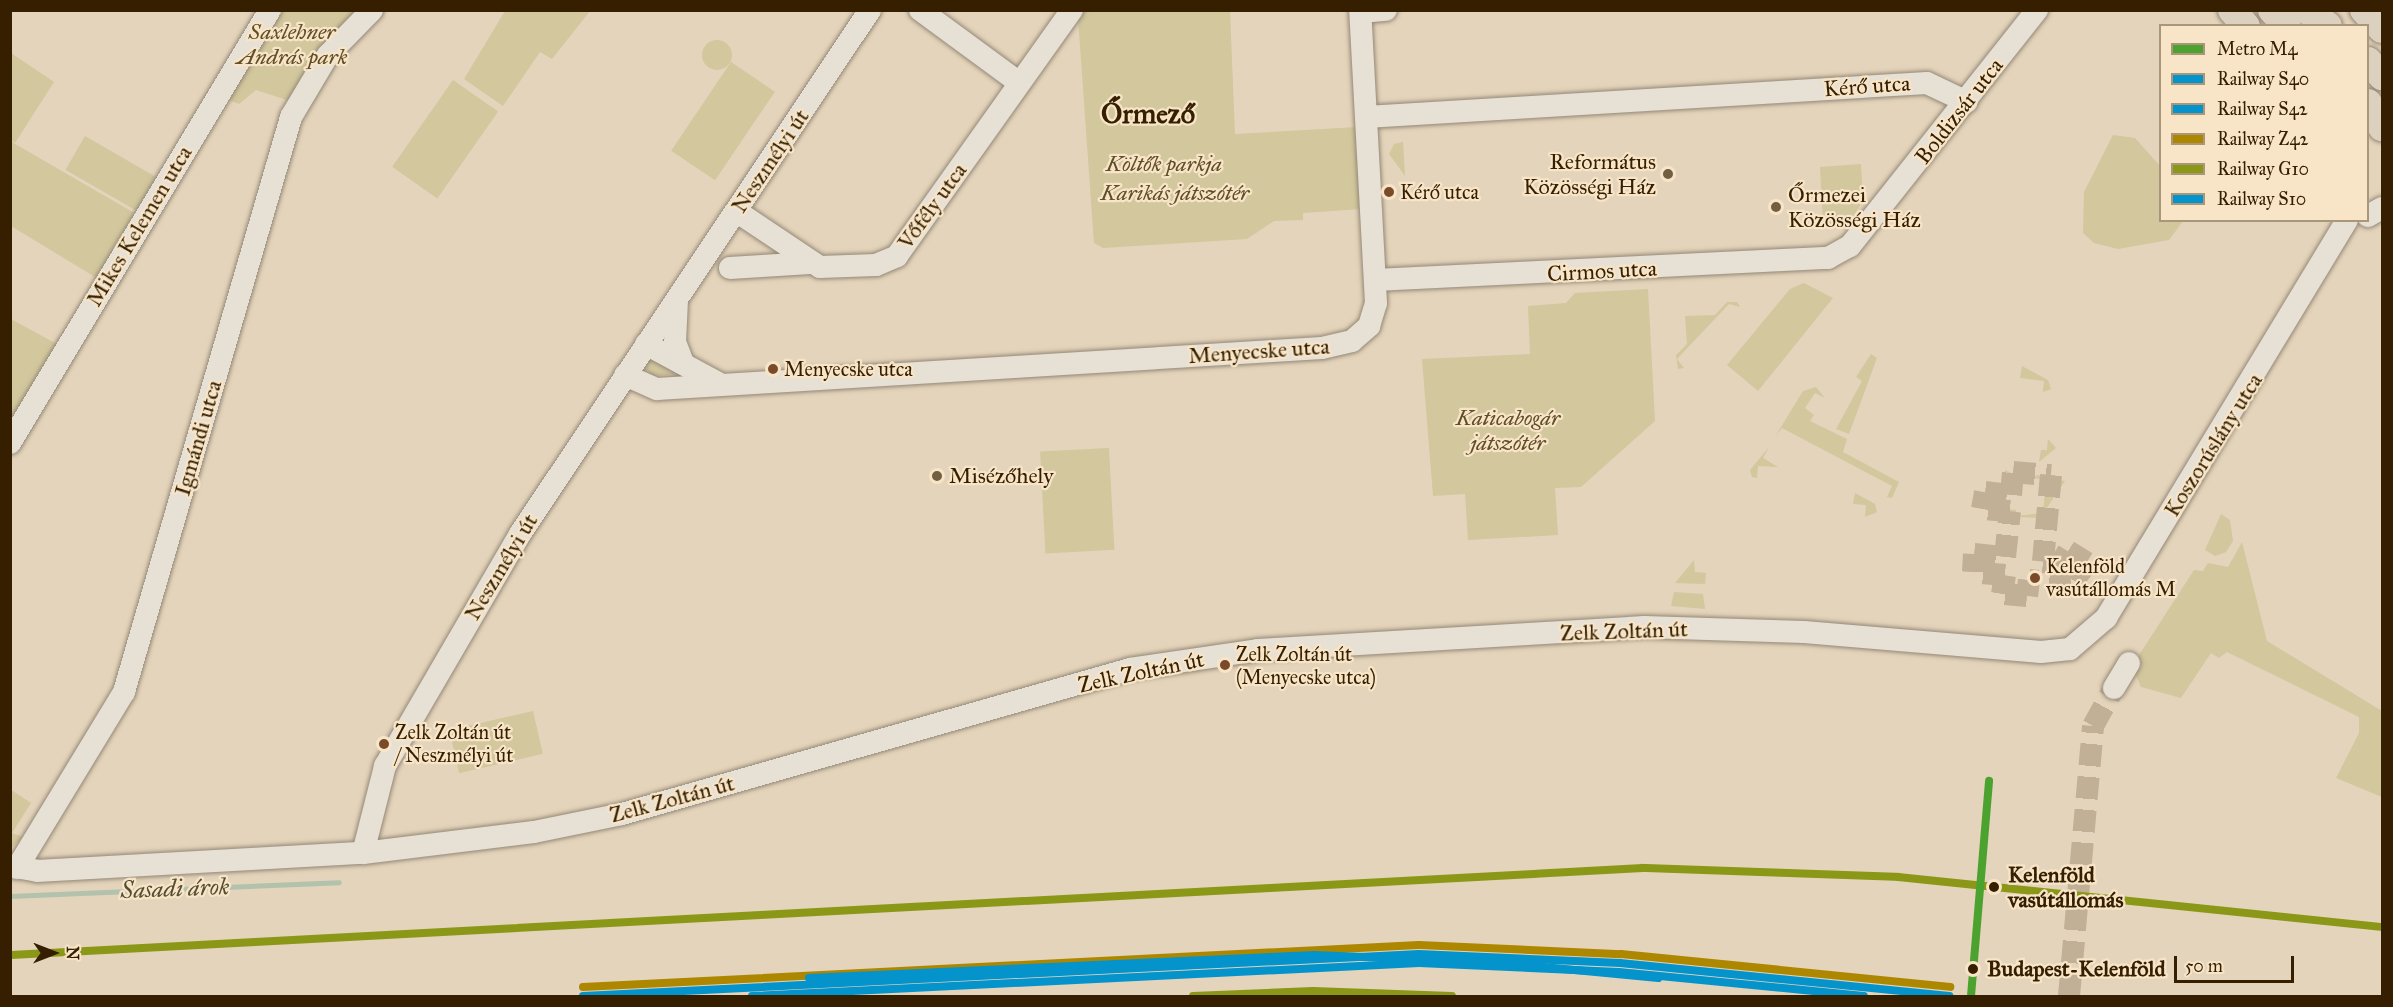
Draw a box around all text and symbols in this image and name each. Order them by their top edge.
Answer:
park label: Saxlehner András park [236,18,348,70]
legend [2159,24,2369,222]
text: Metro M4 [2217,38,2298,60]
street label: Boldizsár utca [1909,53,2009,169]
text: Railway S40 [2217,68,2309,90]
street label: Kérő utca [1823,70,1911,102]
district label: Őrmező [1101,97,1195,131]
text: Railway S42 [2217,98,2308,120]
street label: Neszmélyi út [726,104,814,218]
text: Railway Z42 [2217,128,2308,150]
street label: Mikes Kelemen utca [81,141,197,311]
place label: Református Közösségi Ház [1523,148,1656,200]
park label: Költők parkja [1106,151,1222,177]
street label: Vőfély utca [892,158,972,254]
text: Railway G10 [2217,158,2309,180]
marker: Református Közösségi Ház [1661,167,1675,181]
park label: Karikás játszótér [1101,180,1249,206]
place label: Kérő utca [1400,180,1479,204]
place label: Őrmezei Közösségi Ház [1788,181,1921,232]
marker: Kérő utca [1383,186,1395,198]
text: Railway S10 [2217,188,2306,210]
marker: Őrmezei Közösségi Ház [1769,200,1783,214]
street label: Cirmos utca [1546,255,1658,287]
street label: Menyecske utca [1187,333,1331,369]
place label: Menyecske utca [784,357,913,381]
marker: Menyecske utca [767,363,779,375]
street label: Koszorúslány utca [2158,368,2268,522]
street label: Igmándi utca [169,377,227,499]
park label: Katicabogár játszótér [1456,404,1560,456]
place label: Misézőhely [949,463,1053,489]
marker: Misézőhely [930,469,944,483]
street label: Neszmélyi út [459,509,543,625]
place label: Kelenföld vasútállomás M [2046,554,2176,601]
marker: Kelenföld vasútállomás M [2029,572,2041,584]
street label: Zelk Zoltán út [1560,616,1688,646]
place label: Zelk Zoltán út (Menyecske utca) [1236,642,1376,689]
street label: Zelk Zoltán út [1076,646,1206,698]
marker: Zelk Zoltán út (Menyecske utca) [1219,659,1231,671]
place label: Zelk Zoltán út / Neszmélyi út [395,720,513,767]
marker: Zelk Zoltán út / Neszmélyi út [378,738,390,750]
street label: Zelk Zoltán út [607,770,737,828]
place label: Kelenföld vasútállomás [2008,861,2123,912]
water label: Sasadi árok [120,873,230,905]
marker: Kelenföld vasútállomás [1985,878,2003,896]
north arrow [24,923,84,983]
scale bar [2177,944,2297,982]
text: N [63,946,82,960]
text: 50 m [2185,955,2223,977]
place label: Budapest-Kelenföld [1987,956,2165,982]
marker: Budapest-Kelenföld [1964,960,1982,978]

